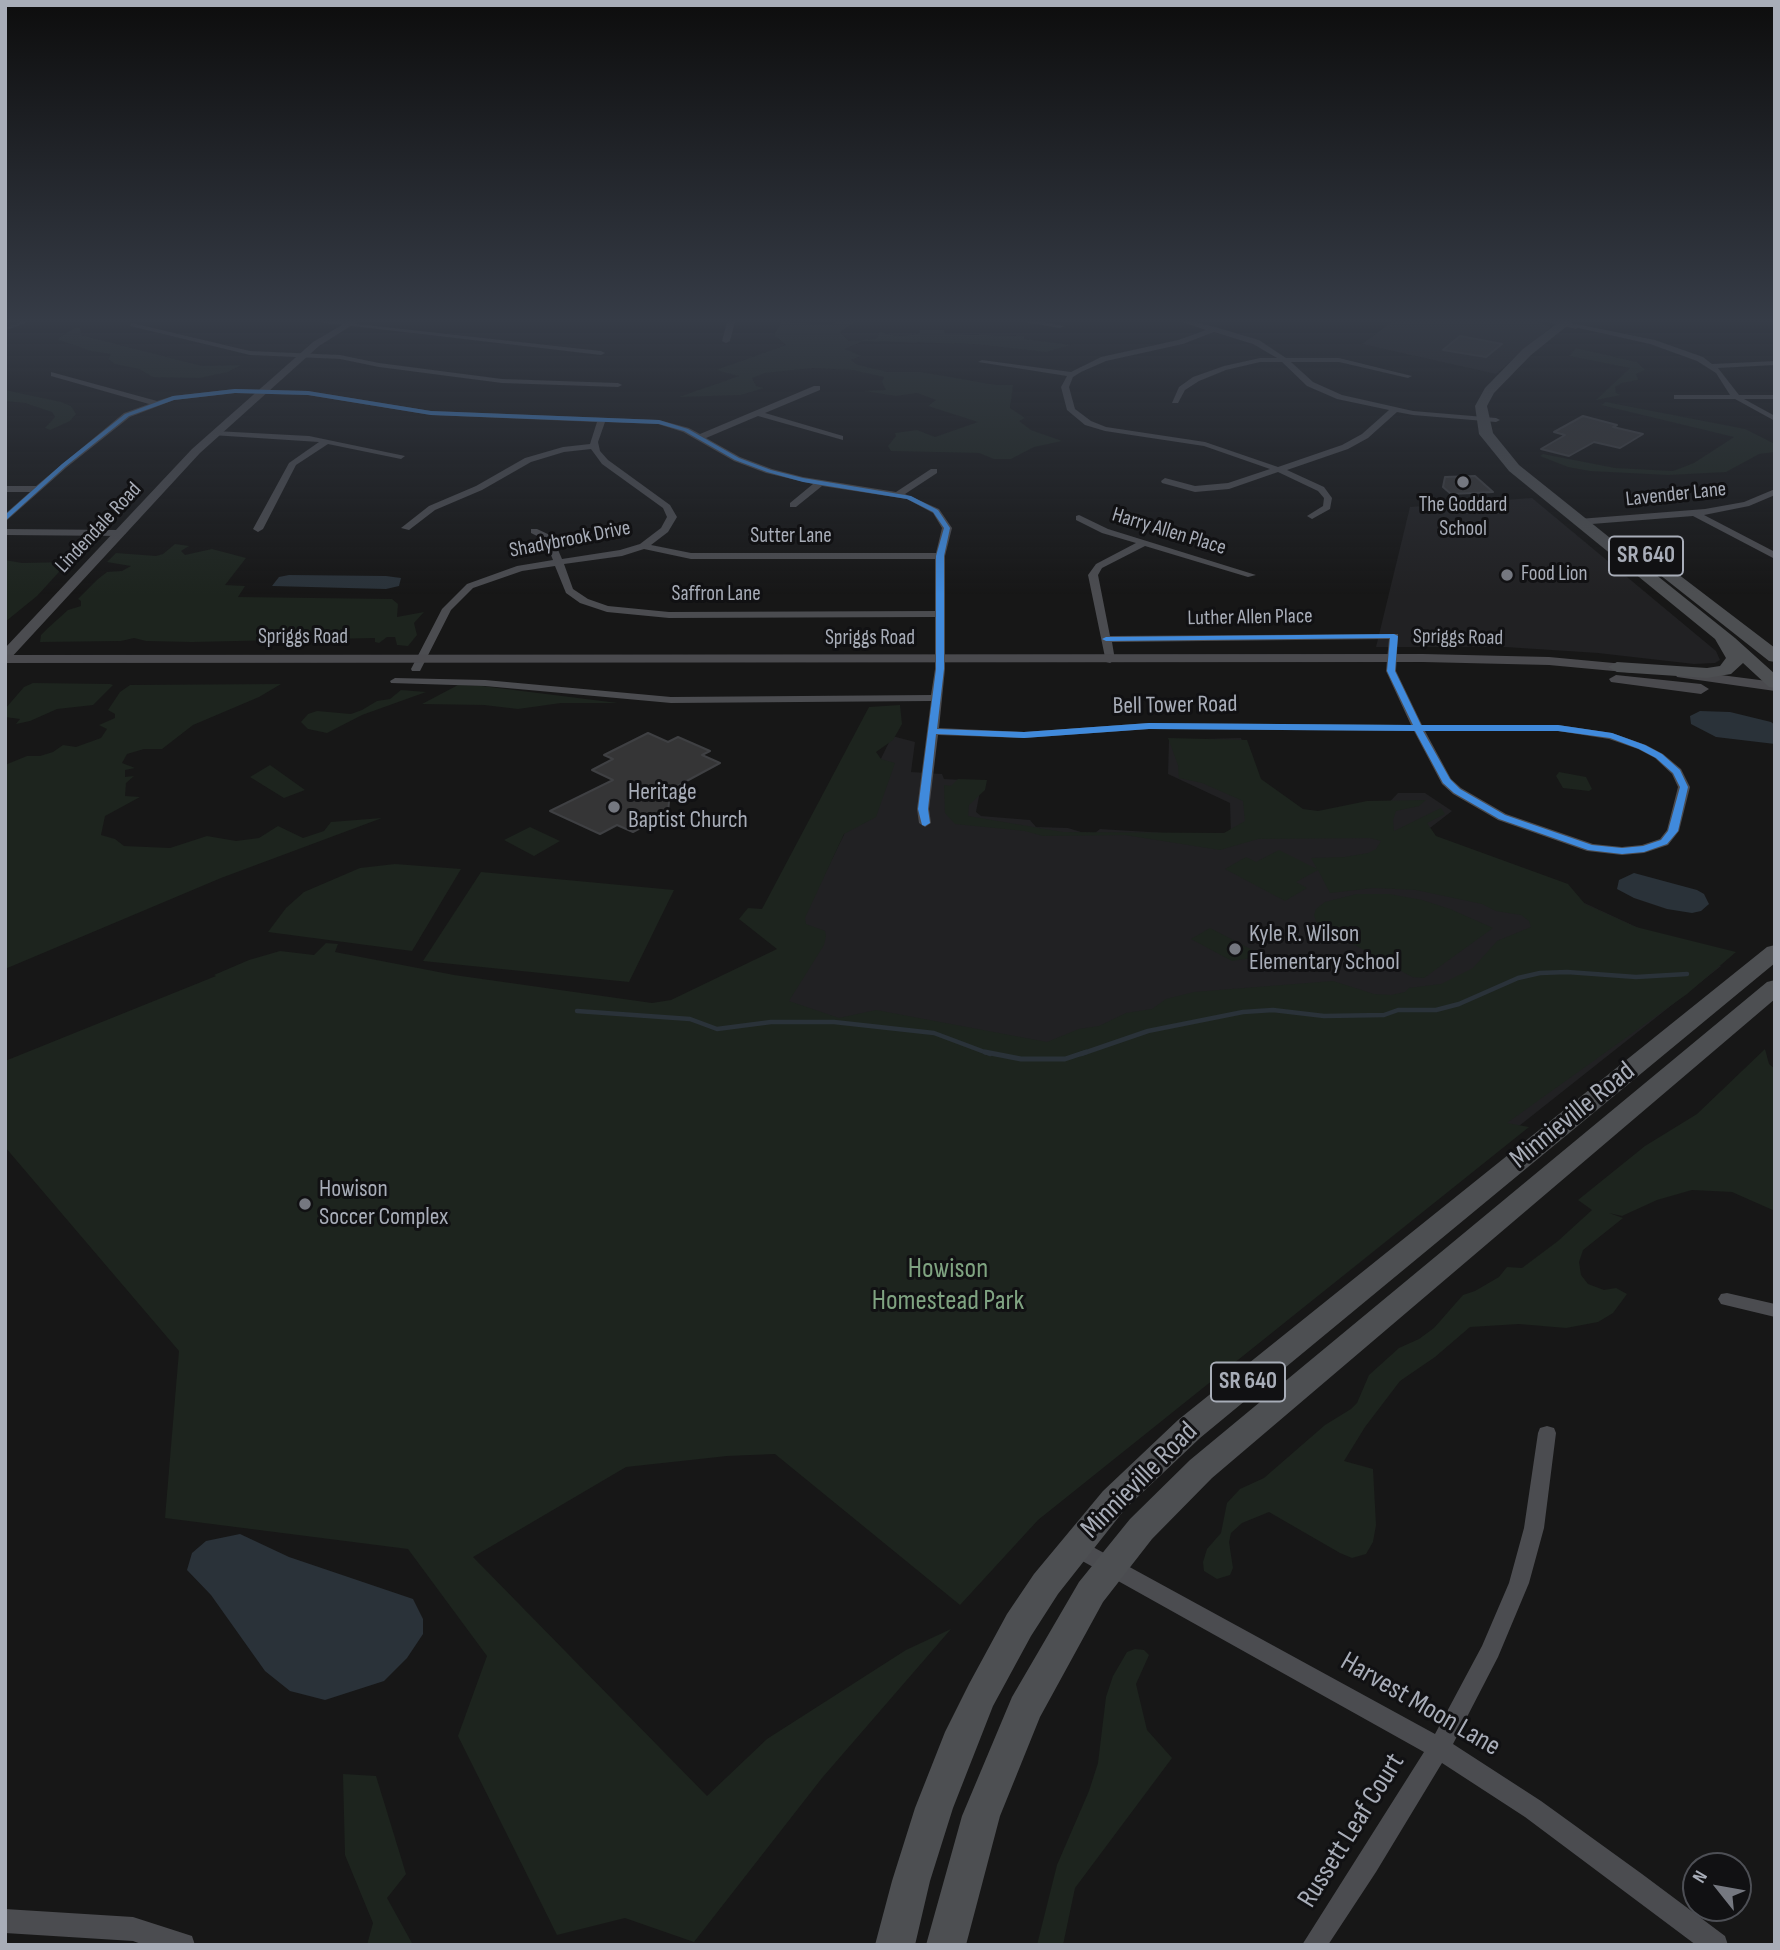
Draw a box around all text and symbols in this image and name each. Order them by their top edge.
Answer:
marker: The Goddard School [1455,474,1471,490]
street label: Lavender Lane [1624,477,1728,513]
street label: Lindendale Road [51,478,147,578]
place label: The Goddard School [1419,493,1507,543]
street label: Harry Allen Place [1109,503,1229,561]
street label: Shadybrook Drive [507,516,633,564]
street label: Sutter Lane [750,524,832,550]
road number: SR 640 [1609,536,1683,576]
place label: Food Lion [1521,562,1588,588]
marker: Food Lion [1499,567,1515,583]
street label: Saffron Lane [671,582,761,608]
street label: Luther Allen Place [1187,604,1313,632]
street label: Spriggs Road [258,625,348,651]
street label: Spriggs Road [1413,625,1503,651]
street label: Spriggs Road [825,626,915,652]
street label: Bell Tower Road [1112,691,1238,721]
place label: Heritage Baptist Church [628,779,748,835]
marker: Heritage Baptist Church [606,799,622,815]
place label: Kyle R. Wilson Elementary School [1249,921,1400,977]
marker: Kyle R. Wilson Elementary School [1227,941,1243,957]
street label: Minnieville Road [1504,1055,1642,1177]
place label: Howison Soccer Complex [319,1176,448,1232]
marker: Howison Soccer Complex [297,1196,313,1212]
park label: Howison Homestead Park [872,1253,1024,1319]
road number: SR 640 [1211,1362,1285,1401]
street label: Minnieville Road [1075,1416,1205,1546]
street label: Harvest Moon Lane [1334,1646,1506,1764]
street label: Russett Leaf Court [1291,1748,1413,1914]
north arrow [1682,1852,1752,1922]
text: N [1688,1867,1713,1887]

